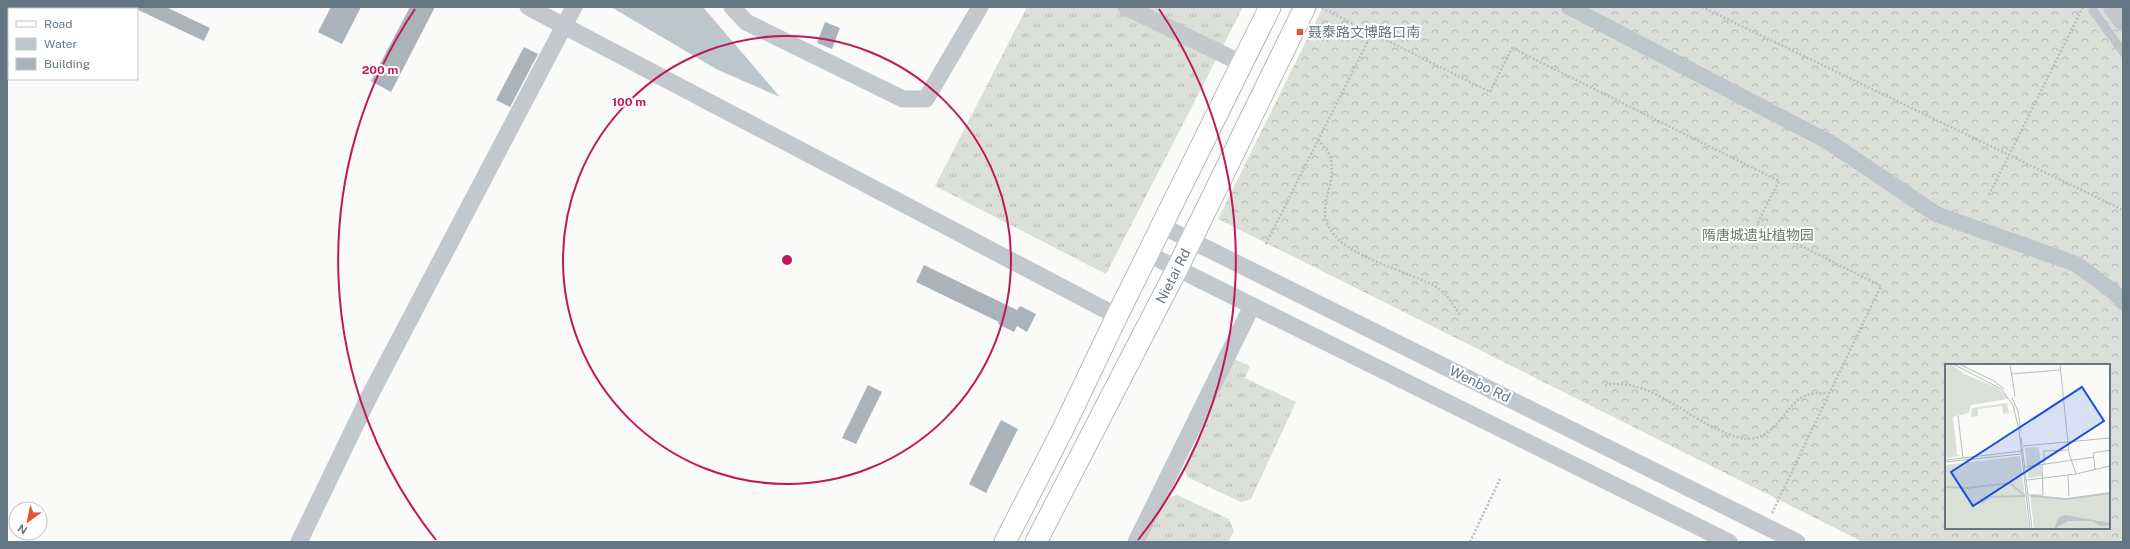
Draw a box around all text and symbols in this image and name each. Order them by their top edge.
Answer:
legend [8,8,138,80]
text: Road [44,17,72,31]
place label: 聂泰路文博路口南 [1308,24,1420,40]
marker: 聂泰路文博路口南 [1295,27,1305,37]
text: Water [44,37,78,51]
text: Building [44,57,90,71]
text: 200 m [362,63,398,77]
text: 100 m [612,95,646,109]
park label: 隋唐城遗址植物园 [1702,227,1814,243]
street label: Nietai Rd [1152,246,1194,306]
centre of rings [780,253,794,267]
street label: Wenbo Rd [1447,362,1513,406]
inset map [1945,364,2110,529]
north arrow [8,501,48,541]
text: N [16,522,29,537]

